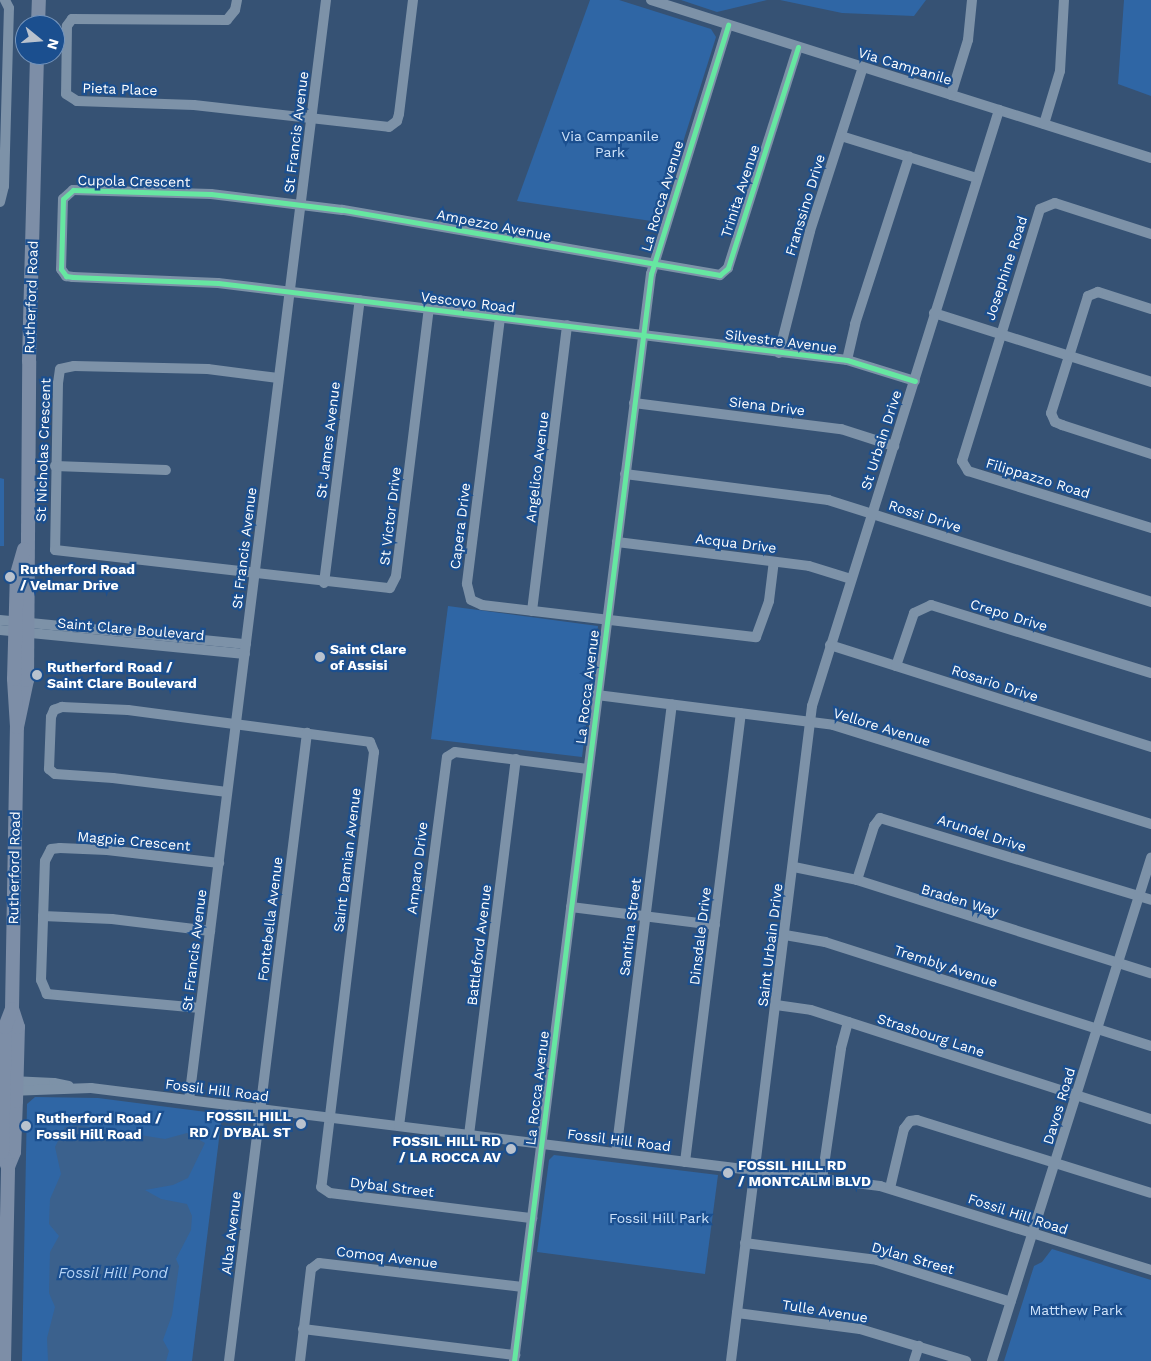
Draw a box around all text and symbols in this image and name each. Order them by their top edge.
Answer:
north arrow [15,15,65,65]
text: N [44,37,63,51]
street label: Via Campanile [856,44,954,88]
street label: St Francis Avenue [280,70,312,194]
street label: Pieta Place [82,79,158,99]
park label: Via Campanile Park [561,128,659,160]
street label: La Rocca Avenue [637,138,687,254]
street label: Trinita Avenue [717,142,763,240]
street label: Franssino Drive [782,152,828,258]
street label: Cupola Crescent [77,172,191,190]
street label: Ampezzo Avenue [435,206,553,244]
street label: Josephine Road [981,214,1031,322]
street label: Rutherford Road [21,240,41,354]
street label: Vescovo Road [420,288,516,316]
street label: Silvestre Avenue [724,326,838,356]
street label: St Nicholas Crescent [32,378,54,522]
street label: St James Avenue [312,380,344,500]
street label: St Urbain Drive [857,388,905,492]
street label: Siena Drive [728,393,806,419]
street label: Angelico Avenue [522,410,552,524]
street label: Filippazzo Road [984,454,1092,502]
street label: St Victor Drive [376,465,404,567]
street label: Capera Drive [446,482,474,570]
street label: St Francis Avenue [228,486,260,610]
street label: Rossi Drive [886,496,964,536]
street label: Acqua Drive [694,530,778,556]
place label: Rutherford Road / Velmar Drive [20,561,135,594]
marker: Rutherford Road / Velmar Drive [4,571,16,583]
street label: Crepo Drive [968,595,1050,635]
street label: Saint Clare Boulevard [57,614,205,644]
street label: La Rocca Avenue [572,628,602,746]
place label: Saint Clare of Assisi [330,641,406,674]
marker: Saint Clare of Assisi [314,651,326,663]
place label: Rutherford Road / Saint Clare Boulevard [47,659,197,692]
street label: Rosario Drive [950,661,1040,705]
marker: Rutherford Road / Saint Clare Boulevard [31,669,43,681]
street label: Vellore Avenue [831,704,933,750]
street label: Saint Damian Avenue [330,787,364,933]
street label: Rutherford Road [5,811,23,925]
street label: Arundel Drive [935,811,1029,855]
street label: Amparo Drive [403,821,431,915]
street label: Magpie Crescent [77,828,191,854]
street label: Fontebella Avenue [254,855,286,983]
street label: Santina Street [616,877,644,977]
street label: Braden Way [919,880,1001,920]
street label: Saint Urbain Drive [754,882,786,1008]
street label: Battleford Avenue [463,883,495,1007]
street label: Dinsdale Drive [686,886,714,986]
street label: St Francis Avenue [178,888,210,1012]
street label: Trembly Avenue [892,941,1000,991]
street label: Strasbourg Lane [875,1010,987,1060]
street label: La Rocca Avenue [522,1029,552,1147]
street label: Davos Road [1039,1065,1079,1147]
street label: Fossil Hill Road [164,1075,270,1105]
place label: FOSSIL HILL RD / DYBAL ST [189,1108,291,1140]
place label: Rutherford Road / Fossil Hill Road [36,1110,162,1142]
marker: FOSSIL HILL RD / DYBAL ST [295,1118,307,1130]
marker: Rutherford Road / Fossil Hill Road [20,1120,32,1132]
street label: Fossil Hill Road [566,1125,672,1155]
place label: FOSSIL HILL RD / LA ROCCA AV [392,1133,501,1166]
marker: FOSSIL HILL RD / LA ROCCA AV [505,1143,517,1155]
place label: FOSSIL HILL RD / MONTCALM BLVD [738,1157,871,1190]
marker: FOSSIL HILL RD / MONTCALM BLVD [722,1167,734,1179]
street label: Dybal Street [349,1173,435,1201]
street label: Alba Avenue [218,1190,244,1276]
street label: Fossil Hill Road [965,1190,1071,1238]
park label: Fossil Hill Park [608,1210,710,1226]
street label: Dylan Street [870,1238,956,1278]
street label: Comoq Avenue [335,1242,439,1272]
water label: Fossil Hill Pond [58,1265,168,1283]
street label: Tulle Avenue [781,1296,869,1326]
park label: Matthew Park [1029,1302,1123,1318]

